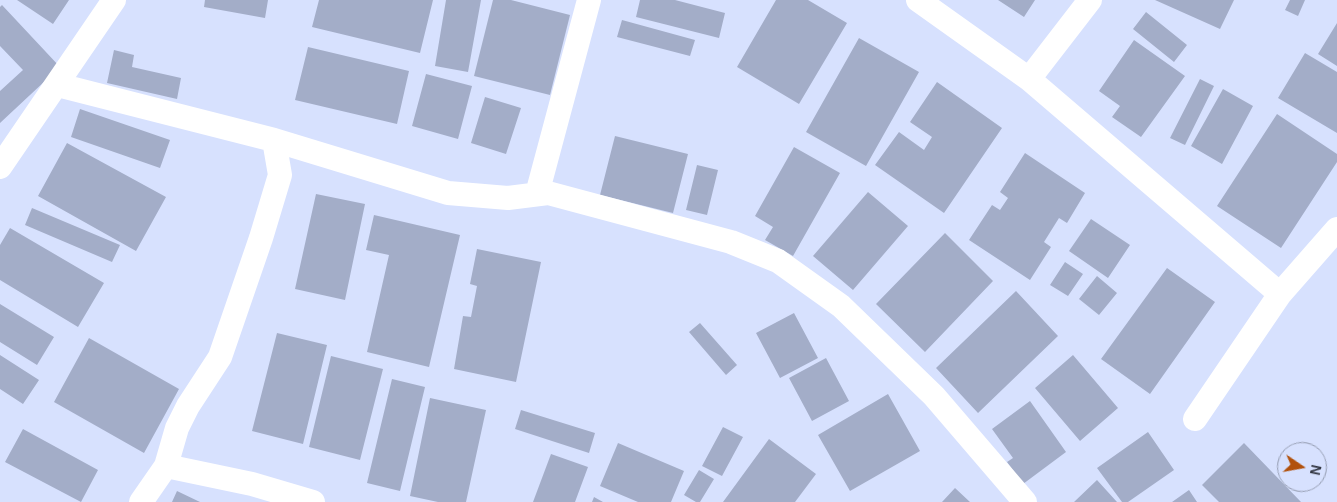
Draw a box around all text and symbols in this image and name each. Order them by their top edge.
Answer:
north arrow [1277,442,1327,492]
text: N [1307,463,1325,477]

